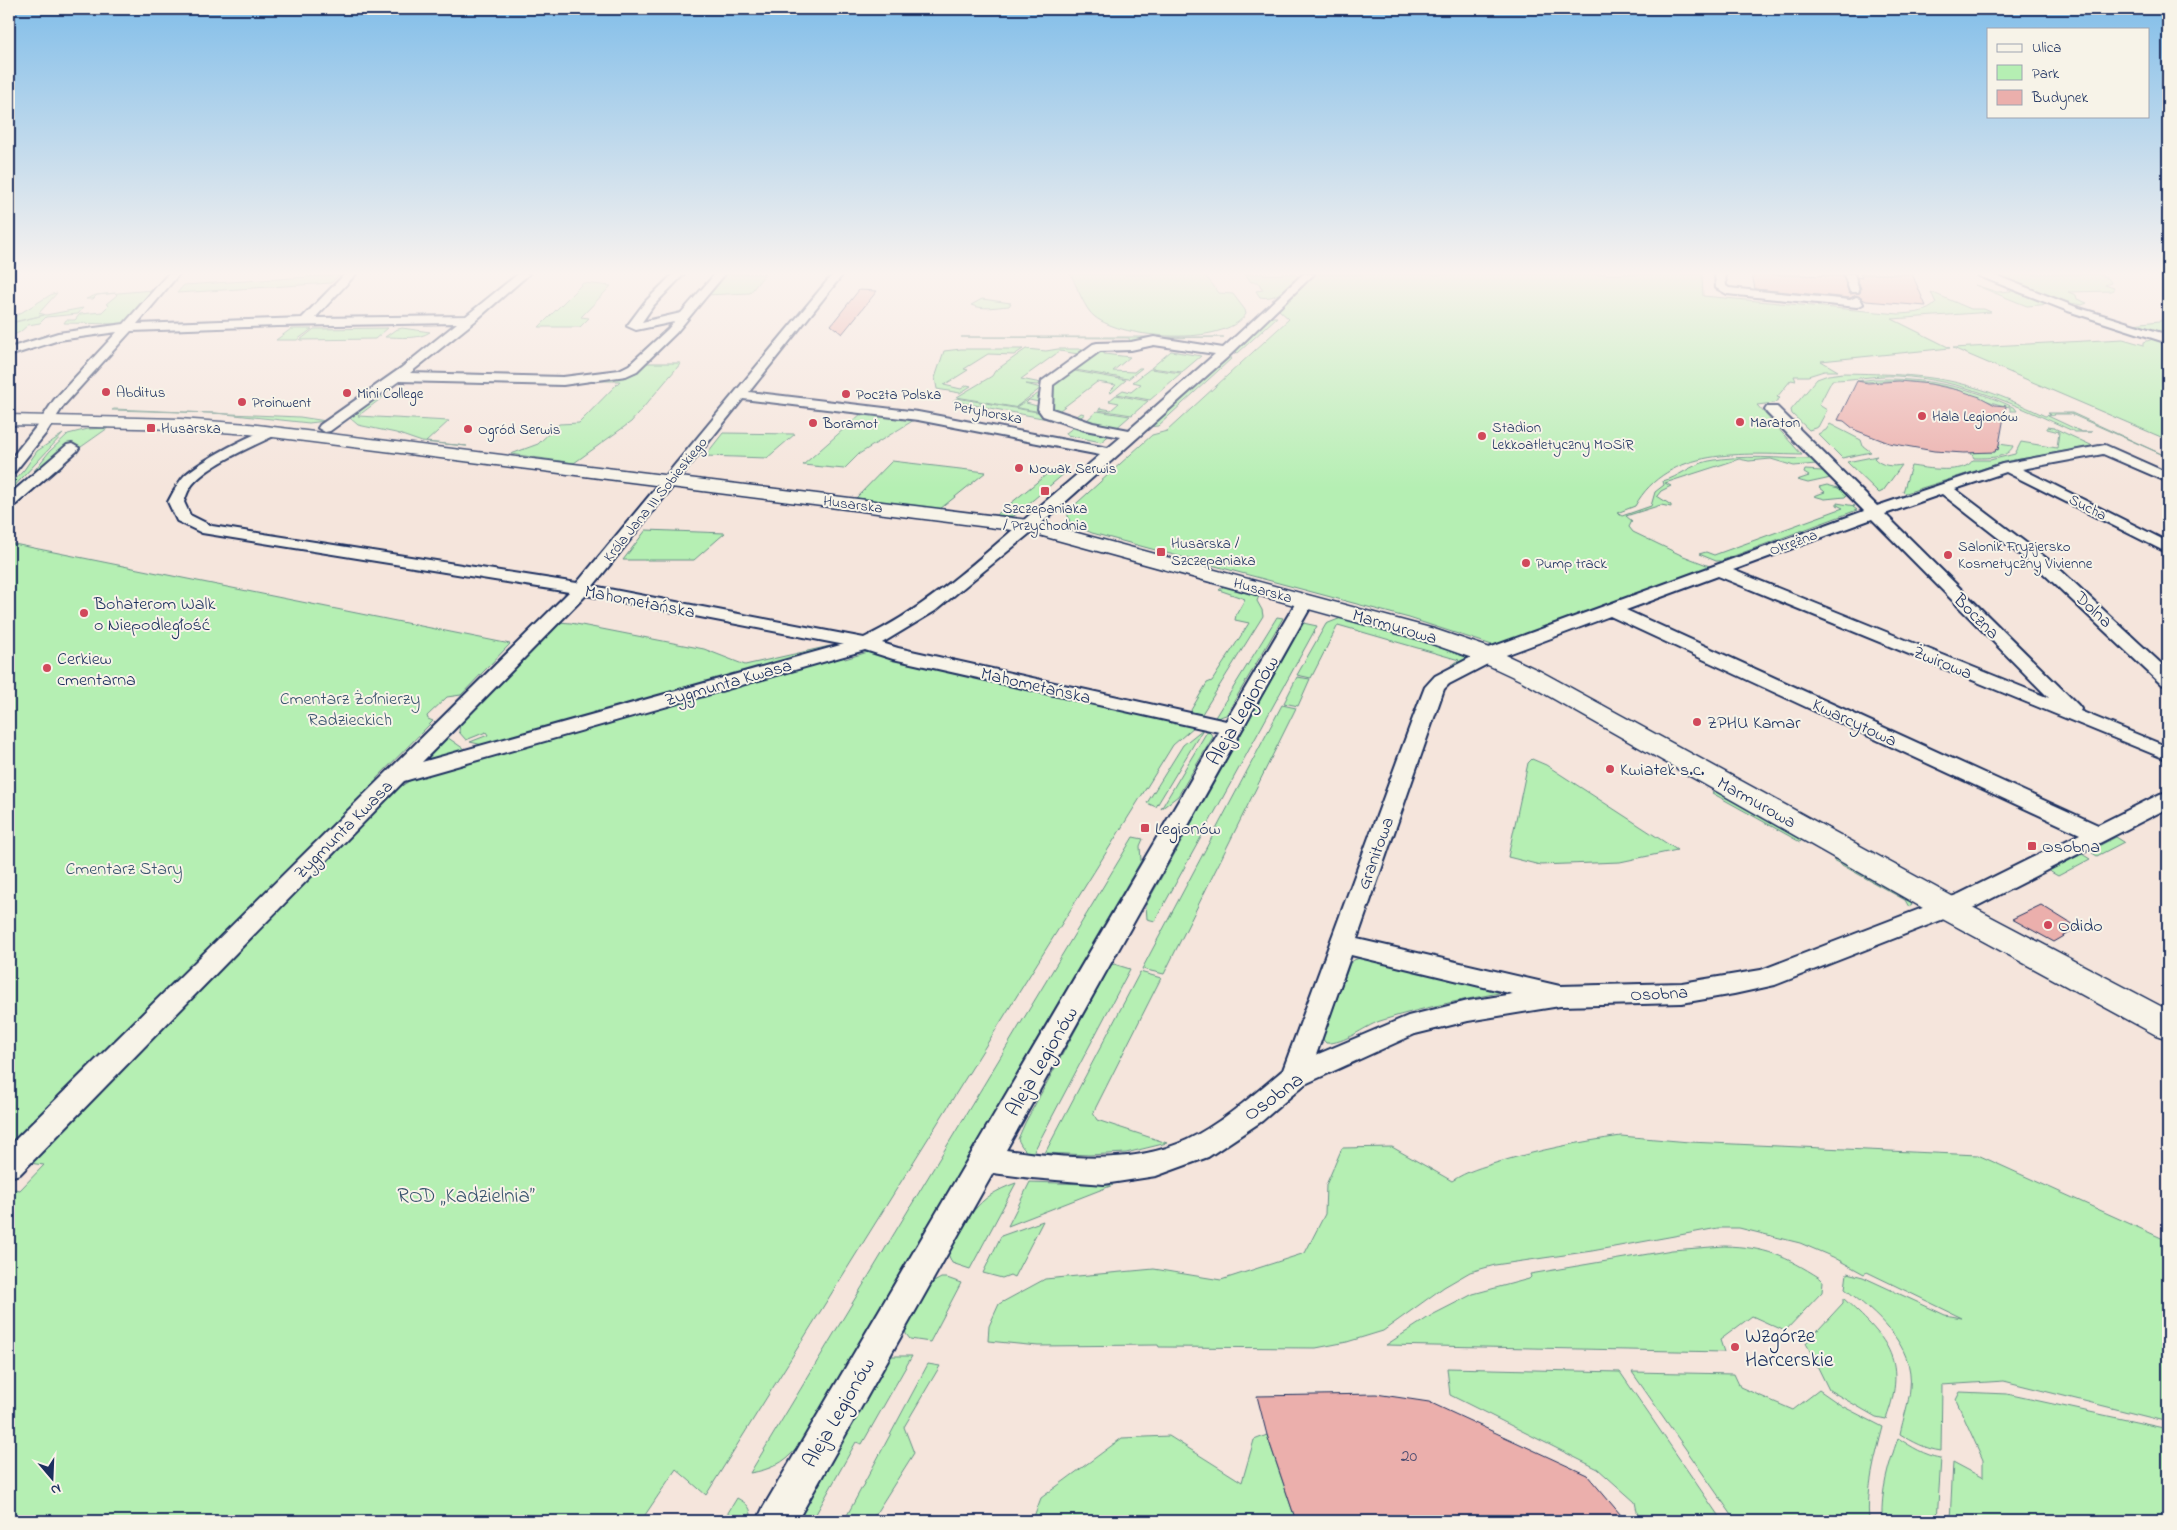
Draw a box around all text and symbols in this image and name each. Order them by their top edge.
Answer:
legend [1987,28,2150,118]
text: Ulica [2032,37,2061,59]
text: Park [2032,63,2060,85]
text: Budynek [2031,87,2089,110]
place label: Abditus [116,382,166,404]
place label: Mini College [357,383,424,406]
place label: Poczta Polska [856,384,941,406]
marker: Abditus [100,386,112,398]
marker: Mini College [341,387,353,399]
marker: Poczta Polska [840,388,852,400]
place label: Proinwent [252,392,311,414]
marker: Proinwent [236,396,248,408]
street label: Petyhorska [951,396,1024,431]
place label: Hala Legionów [1932,406,2018,429]
marker: Hala Legionów [1916,410,1928,422]
place label: Maraton [1750,412,1800,434]
place label: Boramot [822,413,878,435]
marker: Maraton [1734,416,1746,428]
marker: Boramot [807,417,819,429]
place label: Stadion Lekkoatletyczny MOSiR [1492,417,1634,457]
place label: Husarska [161,418,221,440]
place label: Ogród Serwis [478,419,560,442]
marker: Husarska [145,422,157,434]
marker: Ogród Serwis [462,423,474,435]
marker: Stadion Lekkoatletyczny MOSiR [1476,430,1488,442]
street label: Króla Jana III Sobieskiego [598,432,714,567]
place label: Nowak Serwis [1029,458,1116,480]
marker: Nowak Serwis [1013,462,1025,474]
marker: Szczepaniaka / Przychodnia [1039,485,1051,497]
street label: Sucha [2065,489,2110,527]
street label: Husarska [822,490,884,520]
place label: Szczepaniaka / Przychodnia [1003,498,1087,538]
street label: Okrężna [1766,524,1820,562]
place label: Husarska / Szczepaniaka [1171,533,1256,572]
place label: Salonik Fryzjersko Kosmetyczny Vivienne [1958,536,2093,576]
marker: Husarska / Szczepaniaka [1155,546,1167,558]
marker: Salonik Fryzjersko Kosmetyczny Vivienne [1942,549,1954,561]
place label: Pump track [1536,553,1607,575]
marker: Pump track [1520,557,1532,569]
street label: Husarska [1231,573,1295,609]
street label: Mahometańska [582,580,697,626]
street label: Dolna [2067,585,2117,635]
street label: Boczna [1946,588,2004,646]
place label: Bohaterom Walk o Niepodległość [93,592,215,640]
street label: Marmurowa [1349,603,1440,652]
marker: Bohaterom Walk o Niepodległość [78,607,90,619]
street label: Żwirowa [1909,640,1976,687]
place label: Cerkiew cmentarna [57,647,136,694]
street label: Aleja Legionów [1200,650,1289,773]
street label: Zygmunta Kwasa [662,653,795,715]
marker: Cerkiew cmentarna [41,662,53,674]
street label: Mahometańska [978,662,1093,712]
park label: Cmentarz Żołnierzy Radzieckich [280,687,420,734]
street label: Kwarcytowa [1808,693,1901,755]
place label: ZPHU Kamar [1707,711,1801,737]
marker: ZPHU Kamar [1691,716,1703,728]
place label: Kwiatek s.c. [1620,758,1705,784]
marker: Kwiatek s.c. [1604,763,1616,775]
street label: Marmurowa [1712,771,1800,836]
street label: Zygmunta Kwasa [289,775,401,887]
street label: Granitowa [1352,814,1402,894]
place label: Legionów [1155,817,1221,844]
marker: Legionów [1139,822,1151,834]
place label: Osobna [2042,835,2100,861]
marker: Osobna [2026,840,2038,852]
park label: Cmentarz Stary [65,857,183,883]
place label: Odido [2058,914,2103,940]
marker: Odido [2042,919,2054,931]
street label: Osobna [1630,980,1689,1009]
street label: Aleja Legionów [999,1001,1088,1124]
street label: Osobna [1238,1066,1310,1130]
park label: ROD „Kadzielnia” [397,1182,535,1212]
place label: Wzgórze Harcerskie [1745,1322,1834,1376]
marker: Wzgórze Harcerskie [1729,1341,1741,1353]
street label: Aleja Legionów [796,1352,885,1475]
house number: 20 [1401,1444,1418,1470]
north arrow [28,1452,78,1502]
text: N [48,1477,64,1500]

